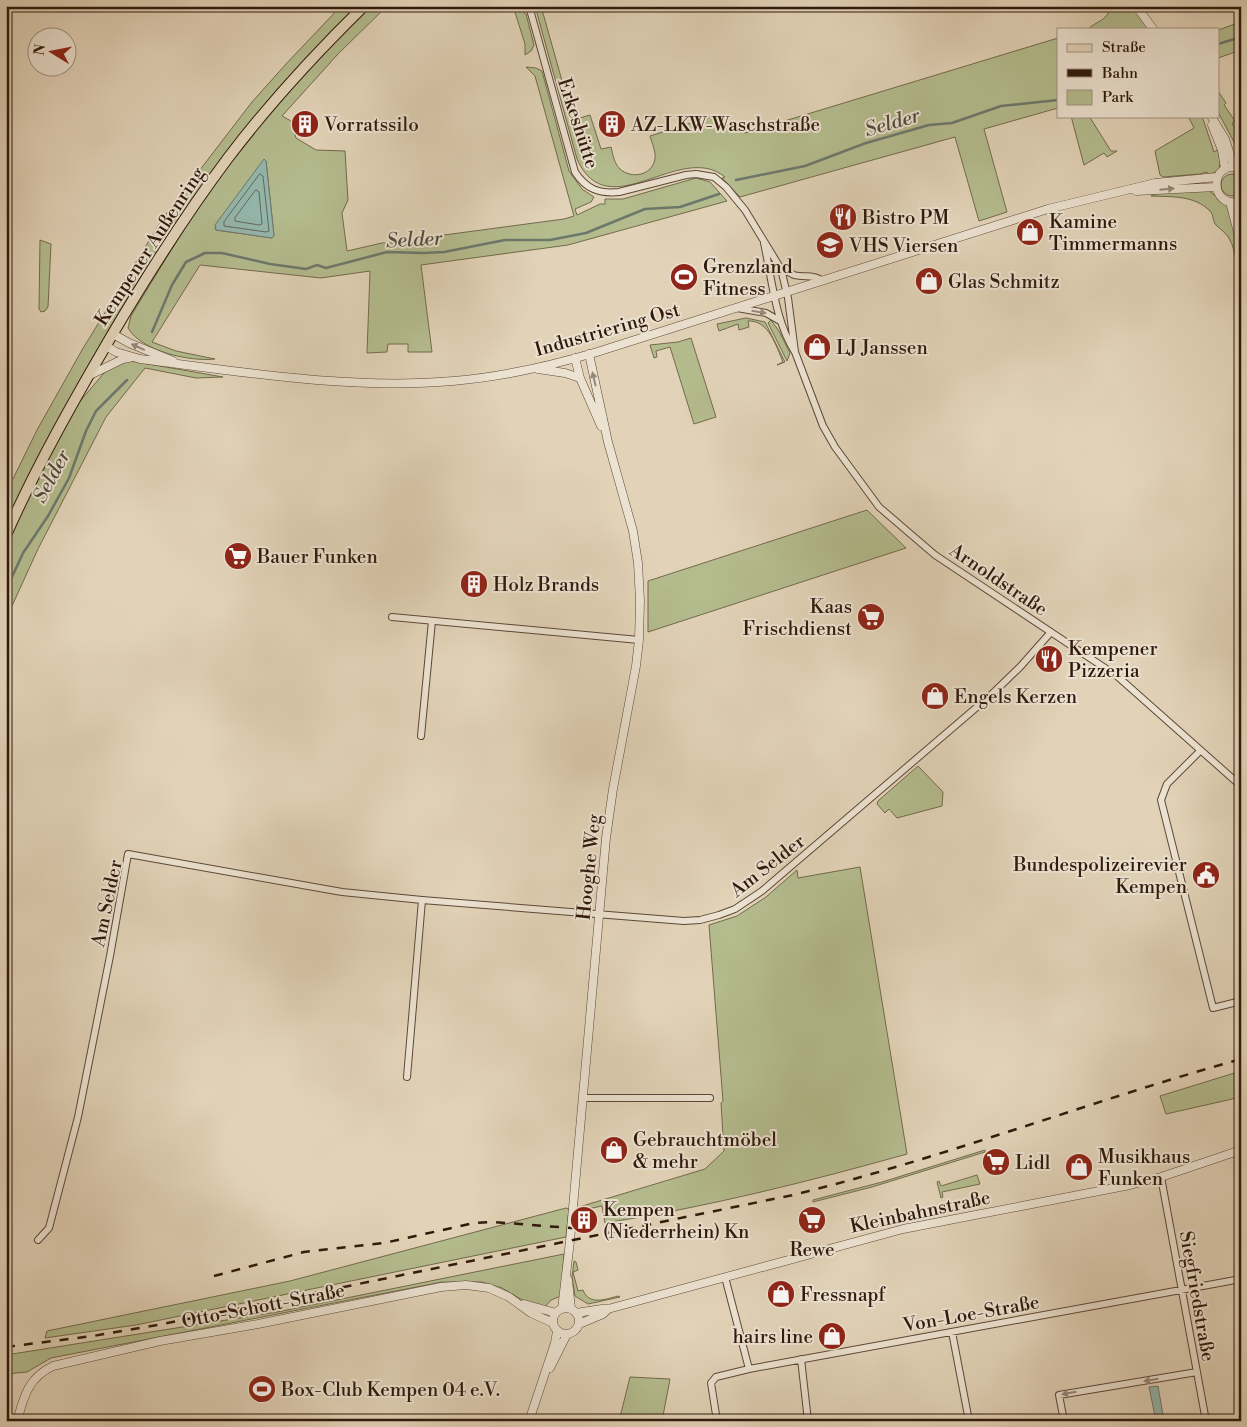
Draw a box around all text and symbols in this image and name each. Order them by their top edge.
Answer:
north arrow [28,28,78,78]
legend [1057,28,1220,118]
text: Straße [1102,38,1146,57]
text: N [30,43,50,57]
text: Bahn [1101,64,1138,83]
street label: Erkeshütte [552,75,604,172]
text: Park [1102,88,1134,107]
water label: Selder [862,104,923,143]
building icon: Vorratssilo [290,109,320,139]
building icon: AZ-LKW-Waschstraße [597,109,627,139]
place label: Vorratssilo [323,113,419,137]
place label: AZ-LKW-Waschstraße [630,113,820,137]
street label: Kempener Außenring [89,162,210,331]
one-way arrow [1160,185,1176,193]
restaurant icon: Bistro PM [828,202,858,232]
place label: Bistro PM [861,206,949,230]
place label: Kamine Timmermanns [1049,210,1177,256]
shop icon: Kamine Timmermanns [1015,217,1045,247]
water label: Selder [385,227,443,254]
school or university icon: VHS Viersen [815,230,845,260]
place label: VHS Viersen [848,234,958,258]
place label: Grenzland Fitness [703,255,793,301]
sports icon: Grenzland Fitness [669,262,699,292]
shop icon: Glas Schmitz [914,266,944,296]
place label: Glas Schmitz [948,270,1060,294]
street label: Industriering Ost [532,298,683,362]
one-way arrow [752,309,768,317]
shop icon: LJ Janssen [802,332,832,362]
place label: LJ Janssen [836,336,928,360]
one-way arrow [131,342,145,350]
one-way arrow [590,371,598,386]
water label: Selder [28,446,77,507]
street label: Arnoldstraße [944,538,1052,621]
supermarket icon: Bauer Funken [223,541,253,571]
place label: Bauer Funken [256,545,378,569]
building icon: Holz Brands [459,569,489,599]
place label: Holz Brands [493,573,599,597]
place label: Kaas Frischdienst [743,595,852,641]
supermarket icon: Kaas Frischdienst [856,602,886,632]
place label: Kempener Pizzeria [1068,637,1158,683]
restaurant icon: Kempener Pizzeria [1034,644,1064,674]
shop icon: Engels Kerzen [920,681,950,711]
place label: Engels Kerzen [954,685,1077,709]
street label: Hooghe Weg [571,813,607,921]
street label: Am Selder [725,829,810,903]
place label: Bundespolizeirevier Kempen [1012,853,1187,899]
street label: Am Selder [86,858,128,950]
public building icon: Bundespolizeirevier Kempen [1191,860,1221,890]
place label: Gebrauchtmöbel & mehr [633,1128,777,1174]
shop icon: Gebrauchtmöbel & mehr [599,1135,629,1165]
place label: Musikhaus Funken [1098,1145,1190,1191]
supermarket icon: Lidl [981,1147,1011,1177]
place label: Lidl [1015,1151,1051,1175]
shop icon: Musikhaus Funken [1064,1152,1094,1182]
street label: Kleinbahnstraße [848,1185,993,1239]
place label: Kempen (Niederrhein) Kn [603,1198,749,1244]
building icon: Kempen (Niederrhein) Kn [569,1205,599,1235]
supermarket icon: Rewe [797,1205,827,1235]
street label: Siegfriedstraße [1174,1229,1220,1363]
place label: Rewe [789,1238,835,1262]
street label: Otto-Schott-Straße [179,1278,347,1334]
shop icon: Fressnapf [766,1279,796,1309]
place label: Fressnapf [800,1283,886,1307]
street label: Von-Loe-Straße [900,1290,1041,1338]
shop icon: hairs line [817,1321,847,1351]
place label: hairs line [733,1325,813,1349]
sports icon: Box-Club Kempen 04 e.V. [247,1374,277,1404]
one-way arrow [1143,1376,1159,1384]
place label: Box-Club Kempen 04 e.V. [280,1378,500,1402]
one-way arrow [1061,1390,1077,1398]

